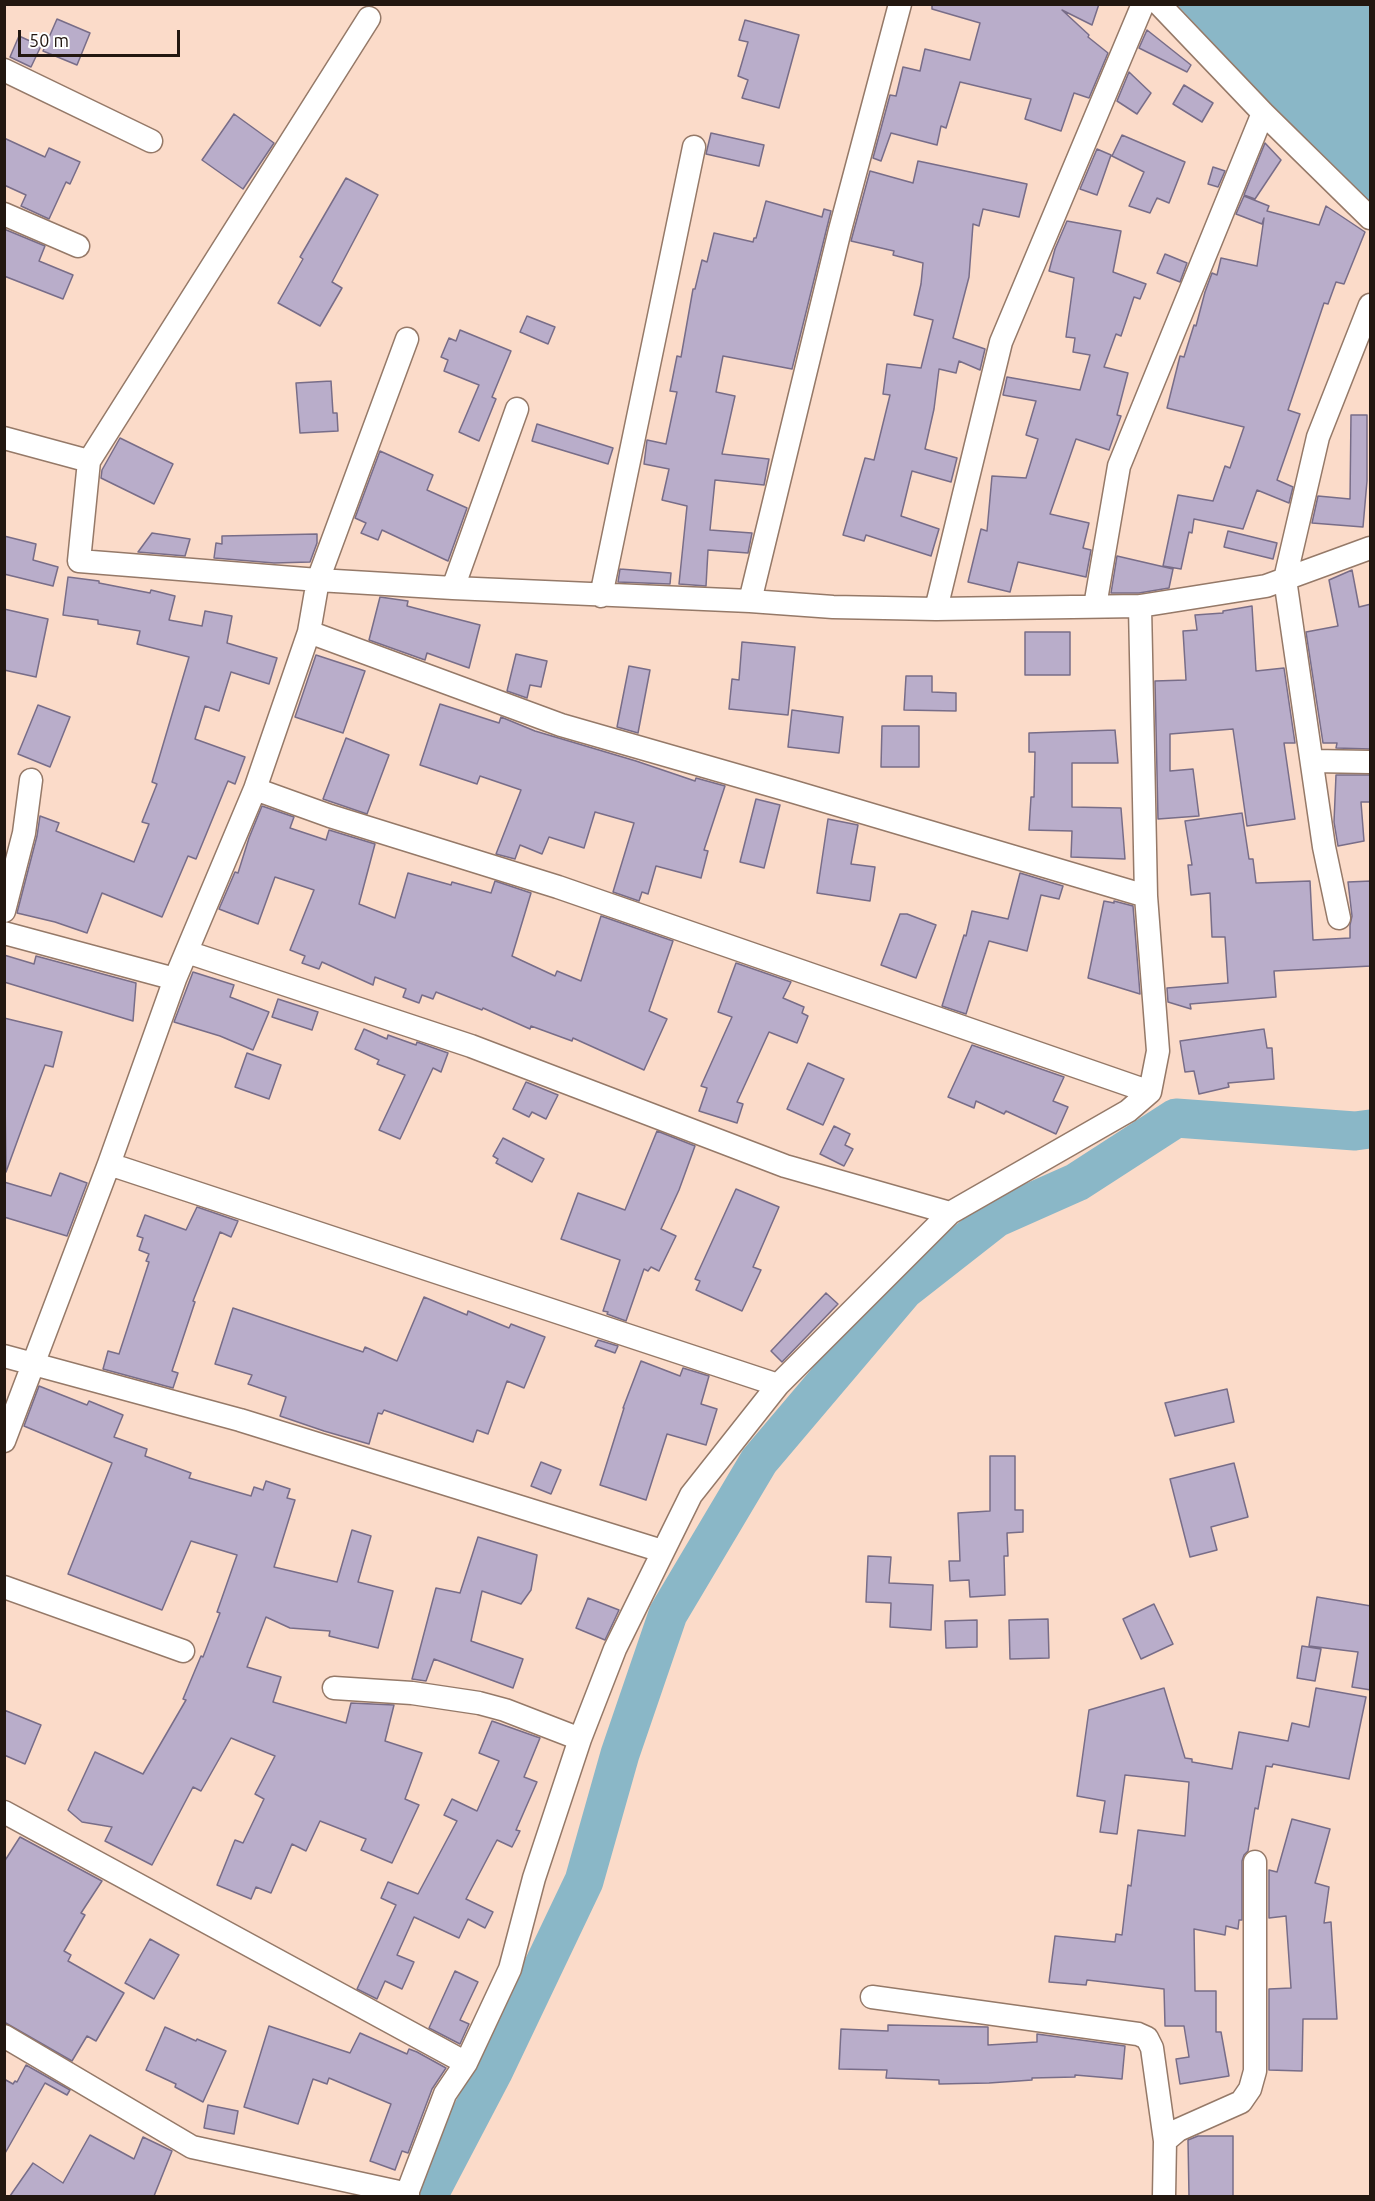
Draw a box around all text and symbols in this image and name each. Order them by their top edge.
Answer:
scale bar [21,18,183,56]
text: 50 m [29,30,69,50]

